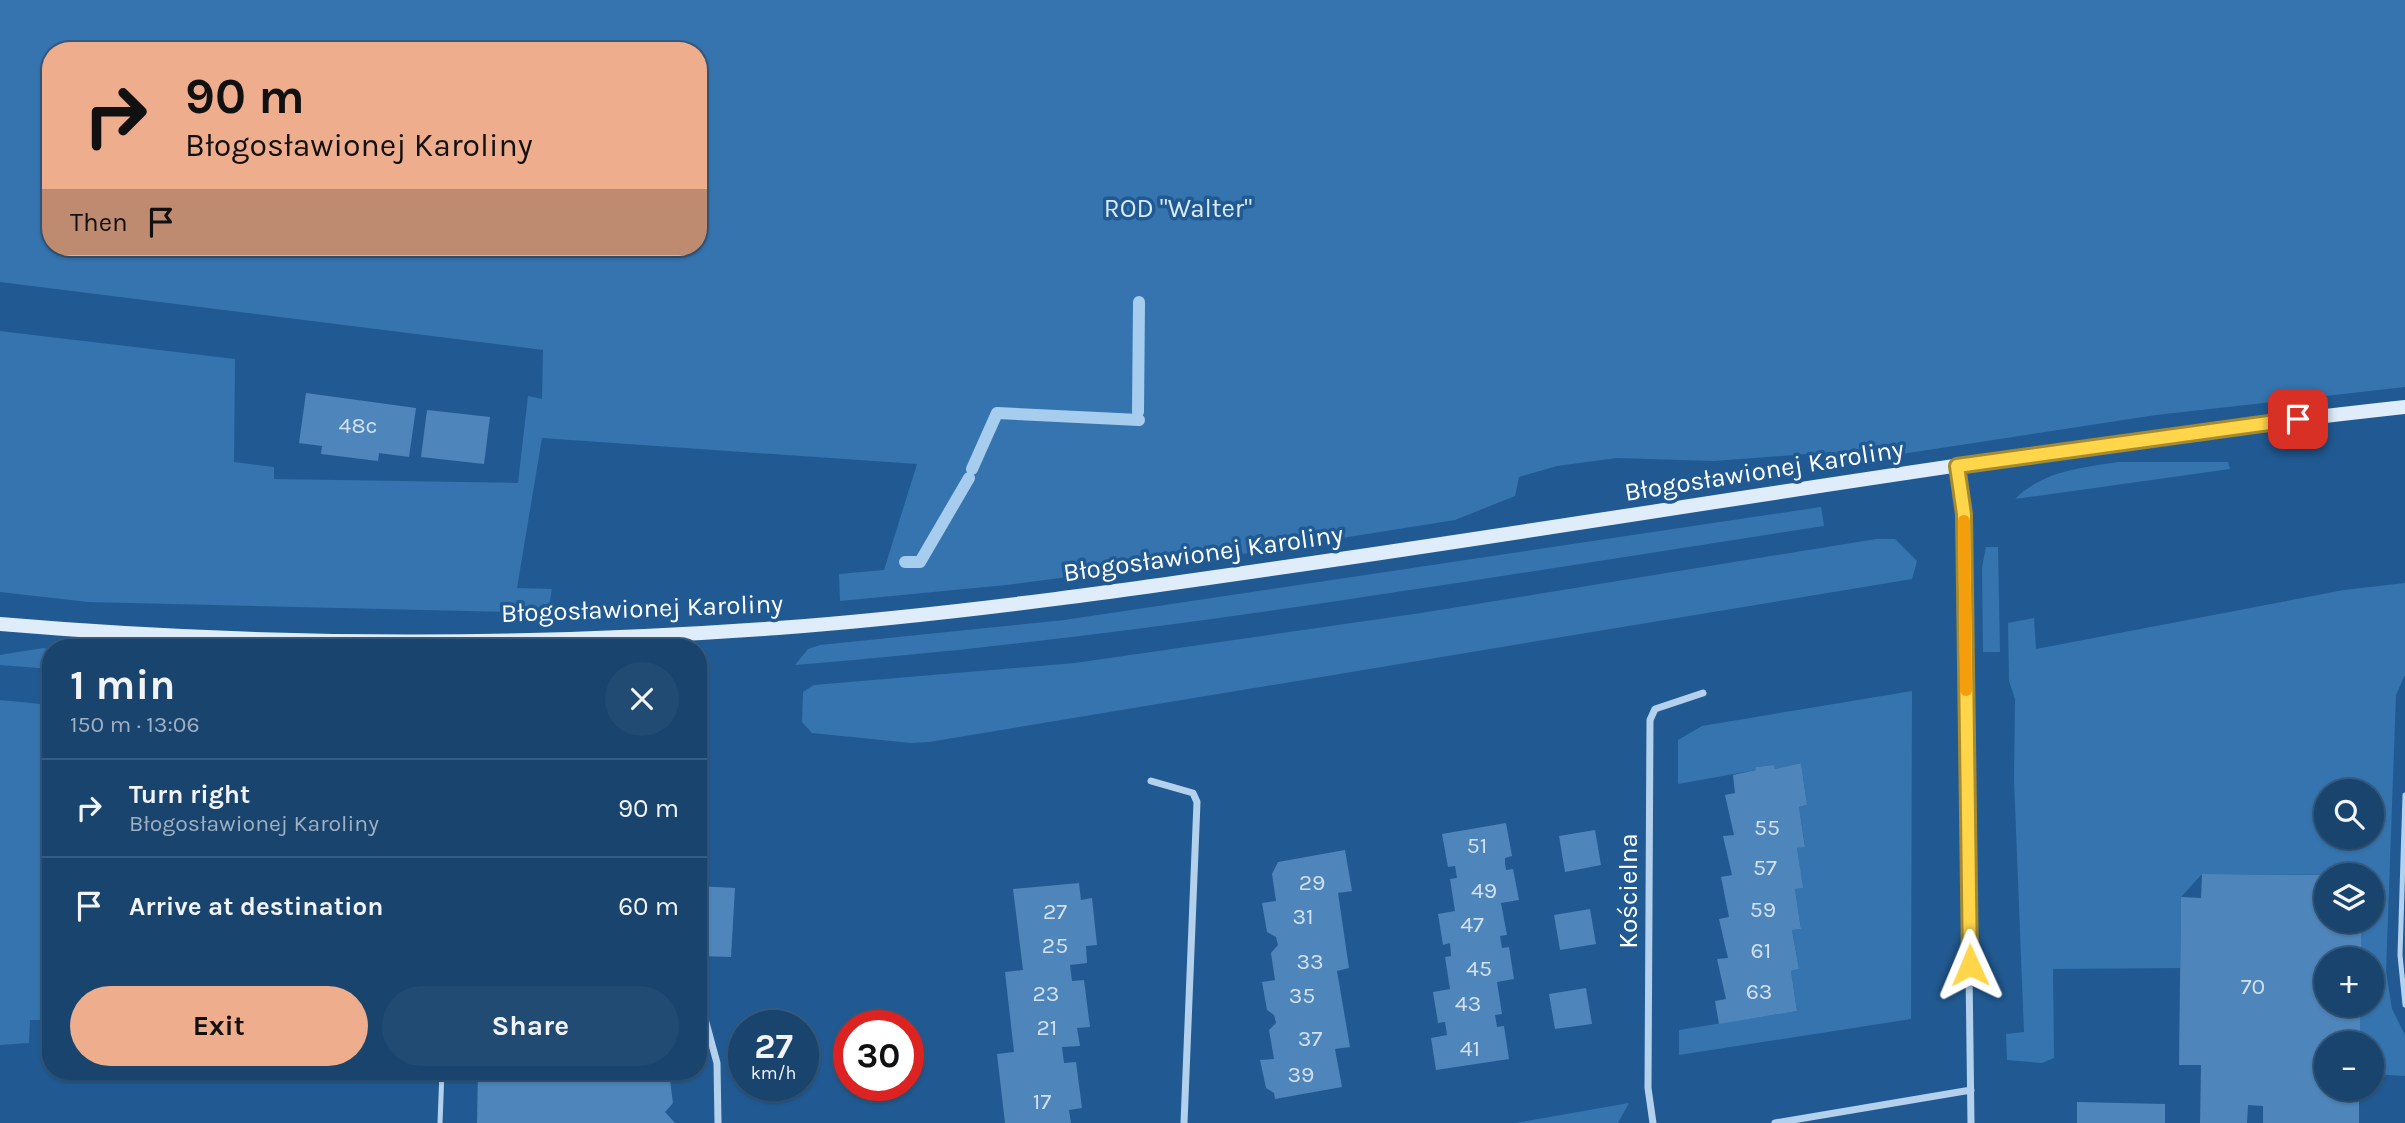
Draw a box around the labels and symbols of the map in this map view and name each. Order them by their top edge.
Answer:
park label: ROD "Walter" [1104,193,1252,224]
pin [2268,389,2328,449]
house number: 48c [339,412,377,439]
street label: Błogosławionej Karoliny [1622,433,1906,508]
street label: Błogosławionej Karoliny [1061,518,1345,589]
street label: Błogosławionej Karoliny [500,588,784,629]
house number: 55 [1754,814,1780,841]
house number: 51 [1467,832,1487,859]
street label: Kościelna [1613,833,1644,949]
house number: 57 [1753,854,1777,881]
house number: 29 [1299,869,1325,896]
house number: 49 [1471,877,1497,904]
house number: 59 [1750,896,1776,923]
house number: 27 [1043,898,1067,925]
house number: 31 [1292,903,1314,930]
house number: 47 [1460,911,1484,938]
position arrow [1933,928,2007,1002]
house number: 25 [1042,932,1068,959]
house number: 61 [1751,937,1771,964]
house number: 33 [1296,948,1324,975]
house number: 45 [1466,955,1492,982]
house number: 70 [2241,973,2265,1000]
house number: 63 [1746,978,1772,1005]
house number: 23 [1033,980,1059,1007]
house number: 35 [1289,982,1315,1009]
house number: 43 [1455,990,1481,1017]
speed limit sign: 30 [833,1010,924,1101]
house number: 21 [1037,1014,1057,1041]
house number: 37 [1298,1025,1322,1052]
house number: 41 [1460,1035,1480,1062]
house number: 39 [1288,1061,1314,1088]
house number: 17 [1033,1088,1051,1115]

